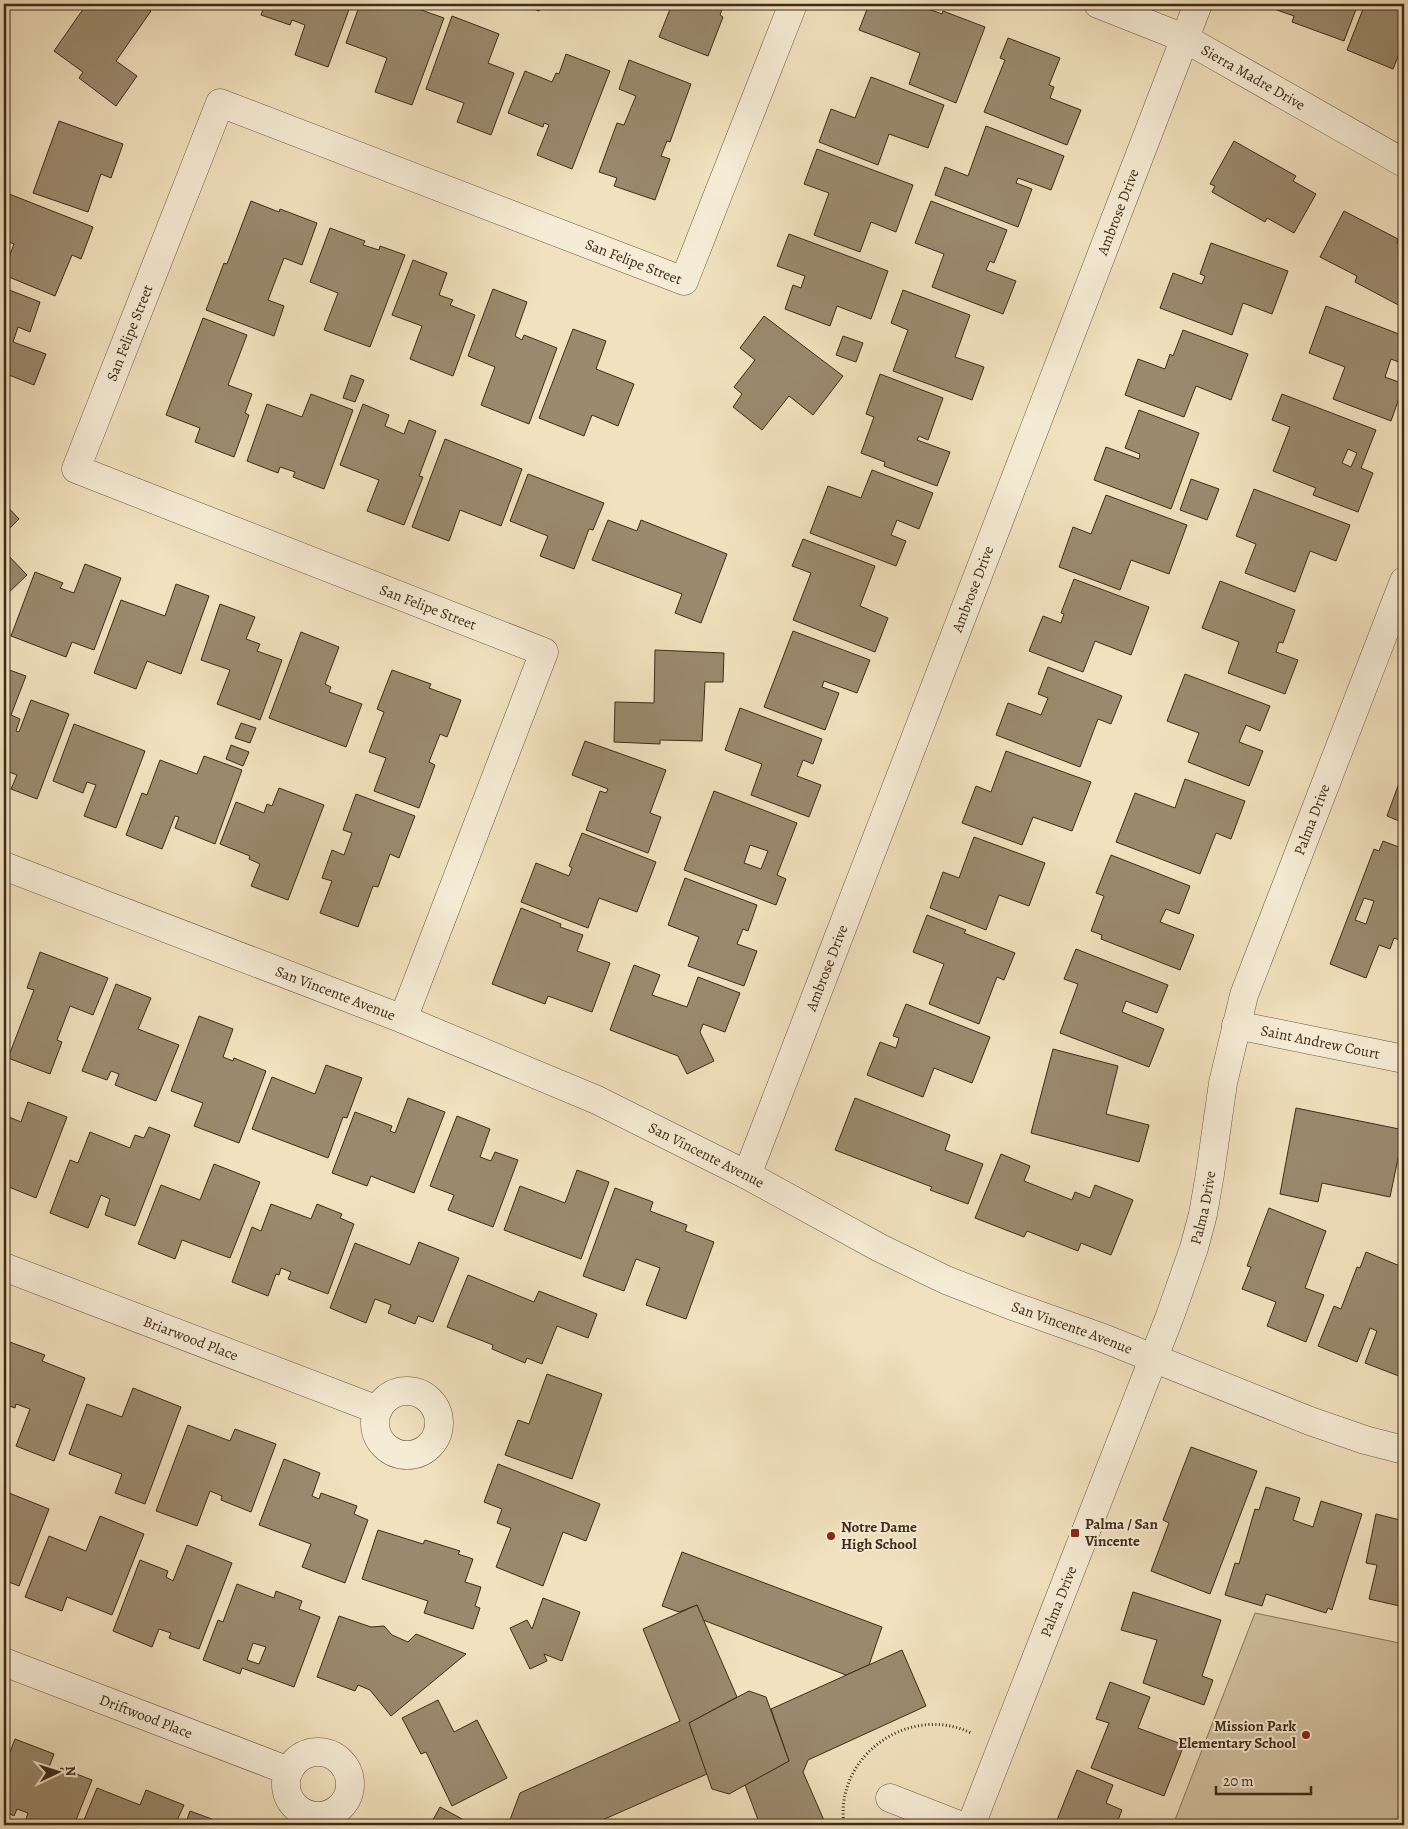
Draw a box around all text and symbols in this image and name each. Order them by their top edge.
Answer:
street label: Sierra Madre Drive [1197,40,1309,115]
street label: Ambrose Drive [1092,166,1144,259]
street label: San Felipe Street [582,234,685,289]
street label: San Felipe Street [102,282,158,384]
street label: Ambrose Drive [947,543,999,636]
street label: San Felipe Street [377,579,479,635]
street label: Palma Drive [1289,781,1335,858]
street label: Ambrose Drive [801,921,853,1015]
street label: San Vincente Avenue [272,961,399,1025]
street label: Saint Andrew Court [1259,1020,1382,1064]
street label: San Vincente Avenue [645,1117,768,1193]
street label: Palma Drive [1185,1169,1220,1247]
street label: San Vincente Avenue [1009,1296,1136,1359]
street label: Briarwood Place [141,1311,241,1366]
place label: Palma / San Vincente [1084,1514,1159,1551]
place label: Notre Dame High School [841,1517,917,1554]
marker: Palma / San Vincente [1069,1527,1081,1539]
marker: Notre Dame High School [825,1530,837,1542]
street label: Palma Drive [1035,1563,1081,1640]
street label: Driftwood Place [96,1689,196,1743]
place label: Mission Park Elementary School [1178,1716,1296,1753]
marker: Mission Park Elementary School [1300,1729,1312,1741]
north arrow [32,1746,82,1796]
scale bar [1216,1764,1310,1796]
text: N [61,1765,80,1777]
text: 20 m [1223,1771,1254,1791]

